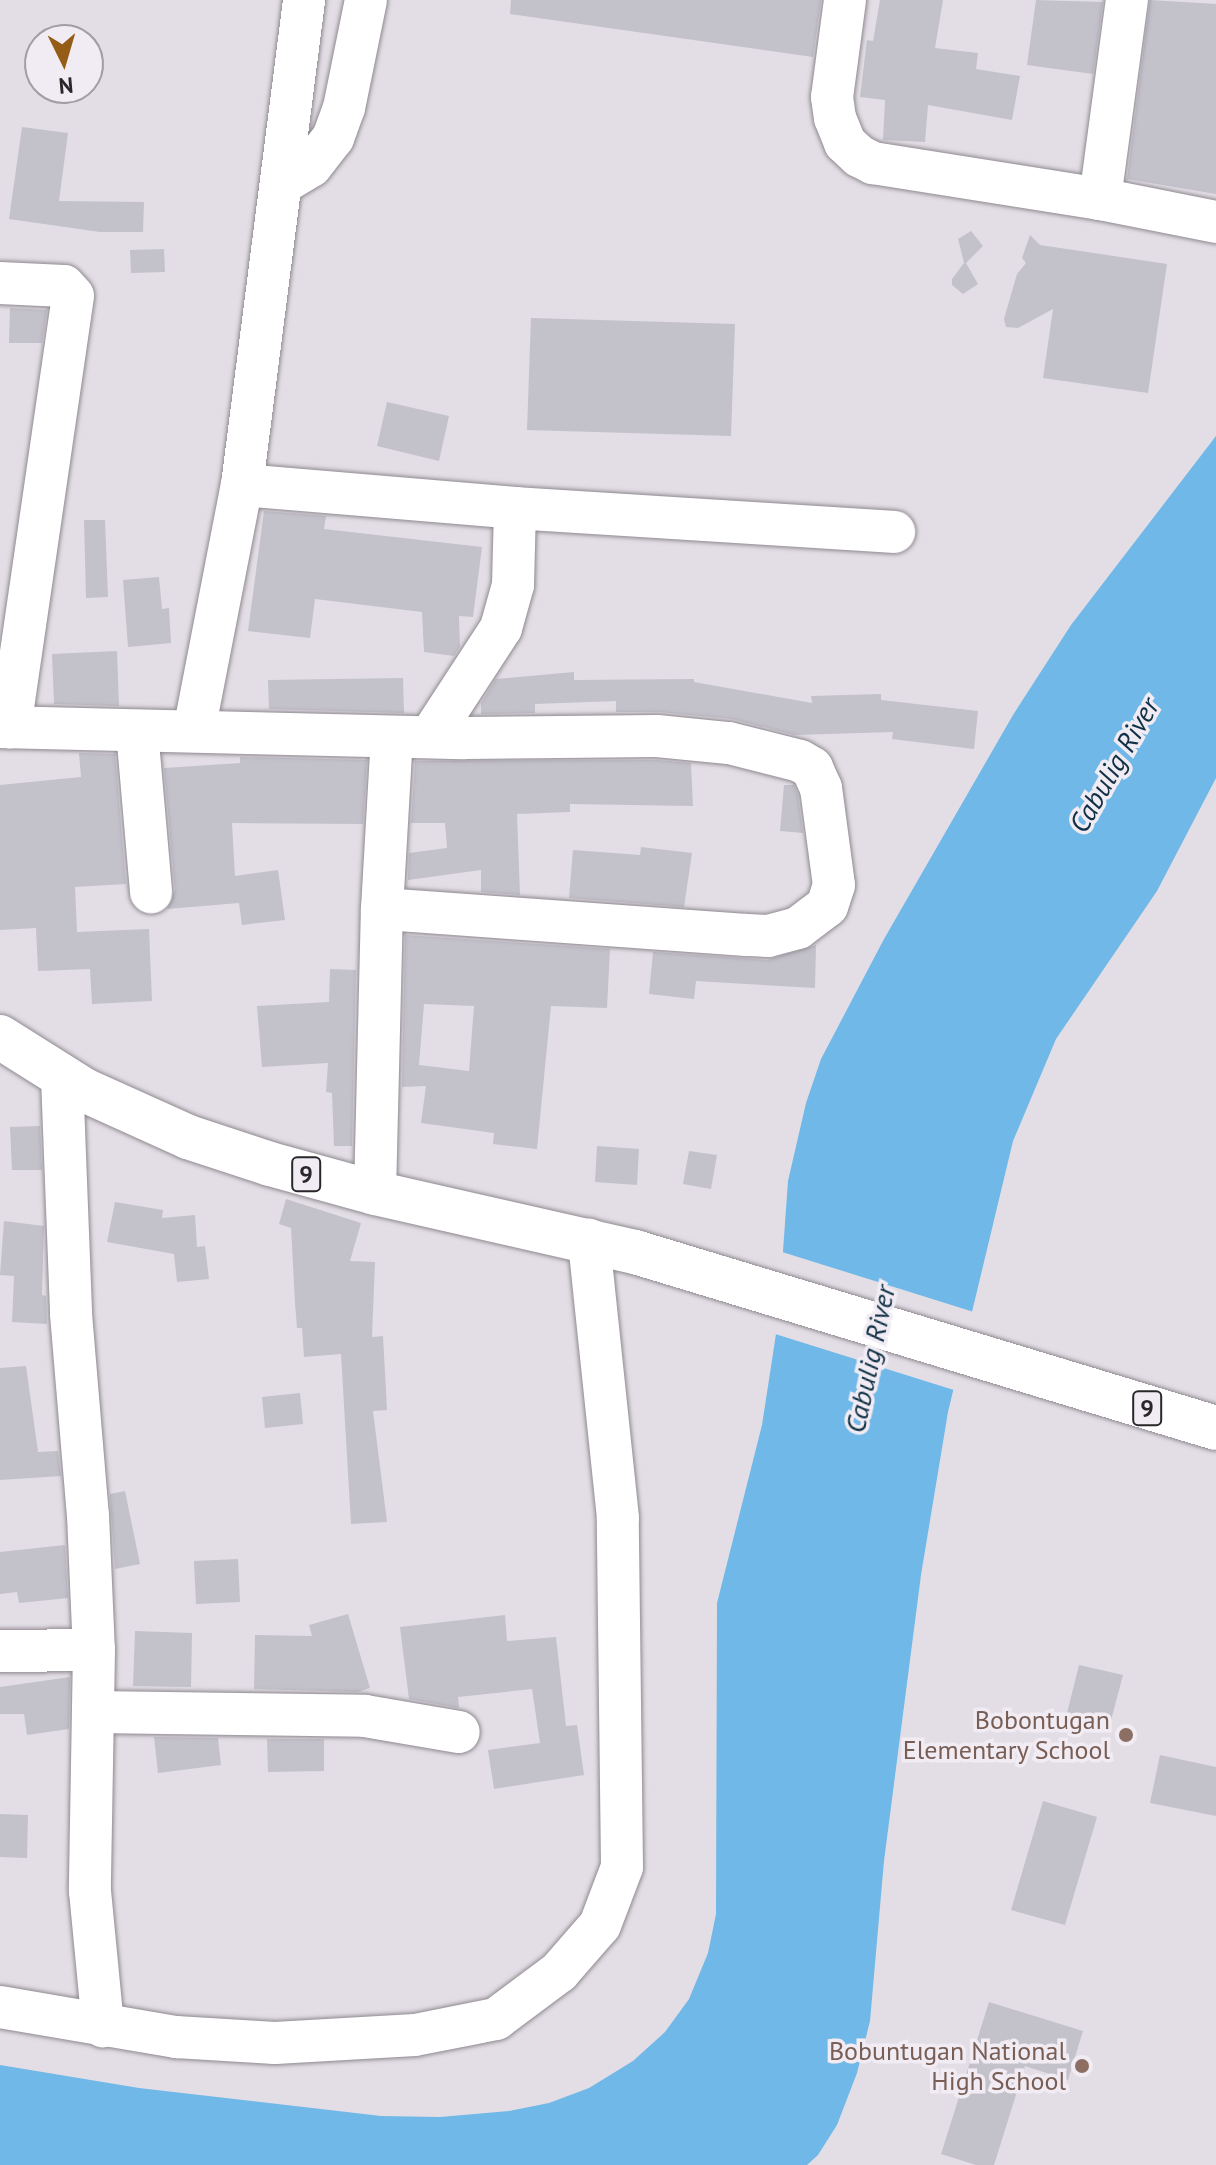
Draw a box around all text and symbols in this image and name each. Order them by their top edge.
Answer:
north arrow [24,24,104,104]
text: N [57,71,74,100]
water label: Cabulig River [1062,692,1166,838]
road number: 9 [290,1154,322,1194]
water label: Cabulig River [838,1282,902,1436]
road number: 9 [1131,1388,1163,1428]
place label: Bobontugan Elementary School [902,1704,1110,1766]
marker: Bobontugan Elementary School [1117,1726,1135,1744]
place label: Bobuntugan National High School [829,2035,1066,2096]
marker: Bobuntugan National High School [1073,2057,1091,2075]

